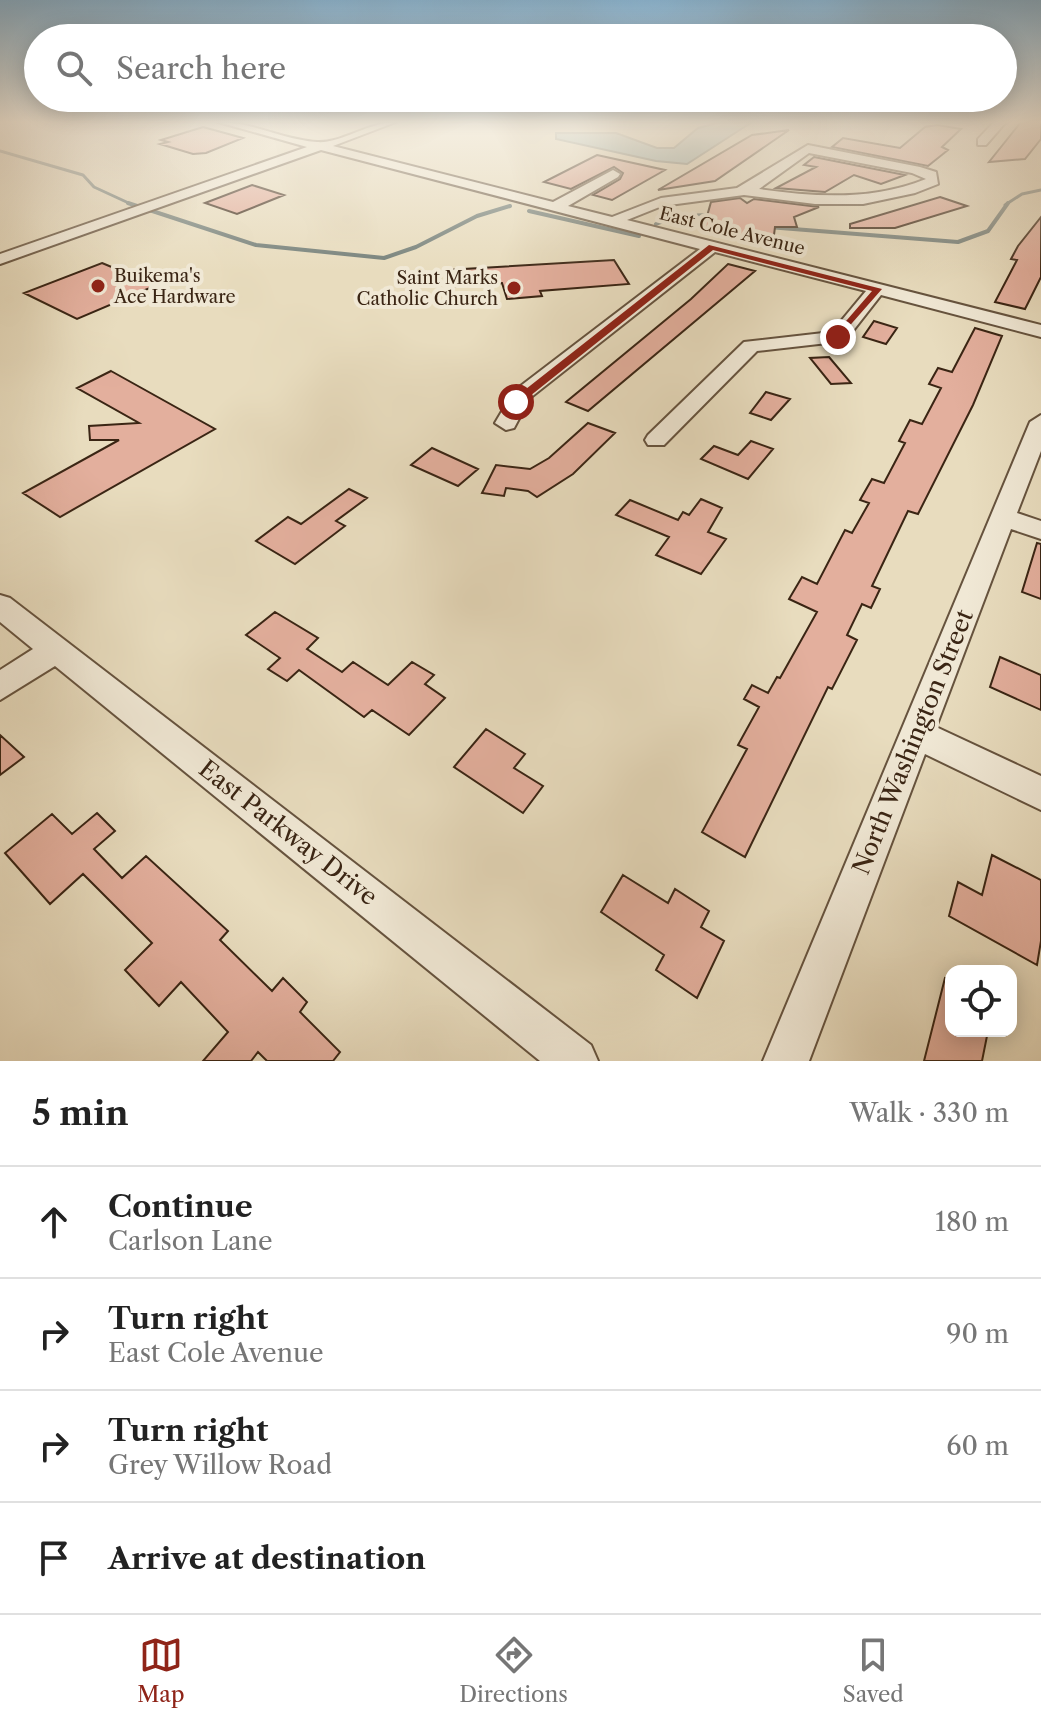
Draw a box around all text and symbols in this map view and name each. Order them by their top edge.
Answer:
search box [24,24,1017,112]
icon: search [52,46,96,90]
text: Search here [116,50,286,87]
street label: East Cole Avenue [657,202,807,260]
place label: Buikema's Ace Hardware [113,265,236,308]
place label: Saint Marks Catholic Church [357,267,498,310]
marker: Buikema's Ace Hardware [89,277,107,295]
marker: Saint Marks Catholic Church [505,279,523,297]
route end [820,319,856,355]
route start [498,384,534,420]
street label: North Washington Street [846,605,979,878]
street label: East Parkway Drive [193,754,383,911]
map controls [945,965,1017,1037]
button: locate [945,965,1017,1037]
text: 5 min [32,1092,129,1134]
text: Walk · 330 m [850,1097,1009,1129]
text: Continue [108,1188,253,1225]
icon: ahead [32,1200,76,1244]
text: 180 m [935,1206,1009,1238]
text: Carlson Lane [108,1225,272,1257]
text: Turn right [108,1300,268,1337]
icon: right [32,1312,76,1356]
text: 90 m [946,1318,1009,1350]
text: East Cole Avenue [108,1337,324,1369]
text: Turn right [108,1412,268,1449]
icon: right [32,1424,76,1468]
text: 60 m [946,1430,1009,1462]
text: Grey Willow Road [108,1449,332,1481]
icon: arrive [32,1536,76,1580]
text: Arrive at destination [108,1540,426,1577]
tab: Map [137,1633,185,1708]
tab: Directions [459,1633,568,1708]
tab: Saved [843,1633,904,1708]

